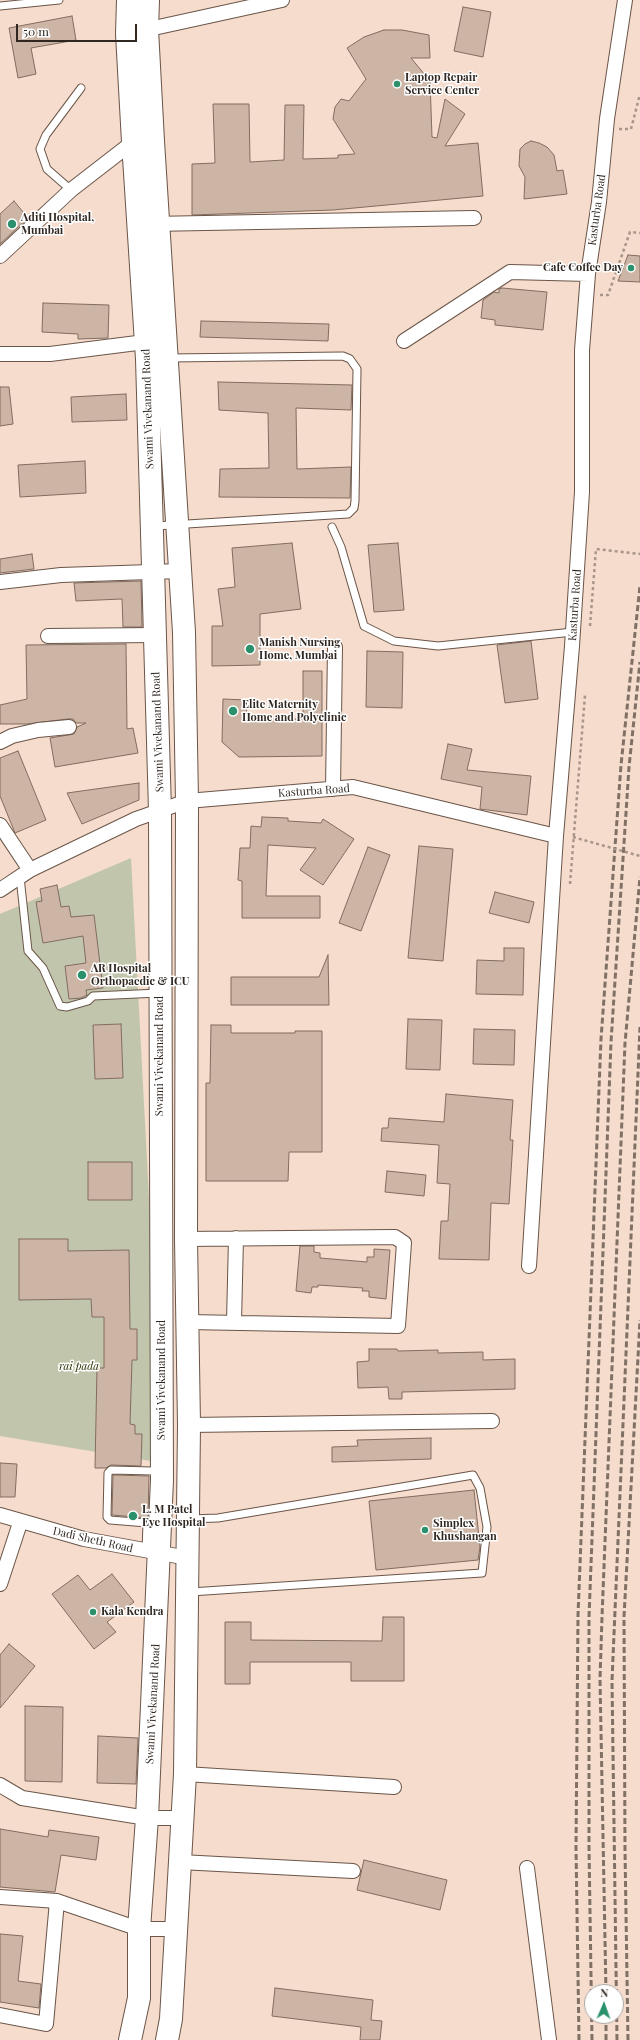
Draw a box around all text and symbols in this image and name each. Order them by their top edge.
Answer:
scale bar [18,16,139,42]
text: 50 m [23,23,49,39]
place label: Laptop Repair Service Center [405,71,479,97]
marker: Laptop Repair Service Center [392,79,402,89]
street label: Kasturba Road [585,173,609,247]
place label: Aditi Hospital, Mumbai [21,211,94,237]
marker: Aditi Hospital, Mumbai [6,218,18,230]
place label: Cafe Coffee Day [543,261,623,275]
marker: Cafe Coffee Day [626,263,636,273]
street label: Swami Vivekanand Road [139,349,157,469]
street label: Kasturba Road [566,569,584,641]
place label: Manish Nursing Home, Mumbai [259,636,340,662]
marker: Manish Nursing Home, Mumbai [244,643,256,655]
street label: Swami Vivekanand Road [149,672,167,792]
place label: Elite Maternity Home and Polyclinic [242,698,346,724]
marker: Elite Maternity Home and Polyclinic [227,705,239,717]
street label: Kasturba Road [278,782,350,800]
place label: AR Hospital Orthopaedic & ICU [91,962,189,988]
marker: AR Hospital Orthopaedic & ICU [76,969,88,981]
street label: Swami Vivekanand Road [153,996,167,1116]
street label: Swami Vivekanand Road [155,1320,169,1440]
park label: rai pada [59,1360,99,1374]
place label: L. M Patel Eye Hospital [142,1503,206,1529]
marker: L. M Patel Eye Hospital [127,1510,139,1522]
place label: Simplex Khushangan [433,1517,497,1543]
street label: Dadi Sheth Road [52,1524,134,1556]
marker: Simplex Khushangan [420,1525,430,1535]
place label: Kala Kendra [101,1605,164,1619]
marker: Kala Kendra [88,1607,98,1617]
street label: Swami Vivekanand Road [143,1644,163,1764]
north arrow [584,1984,624,2024]
text: N [600,1985,609,2000]

